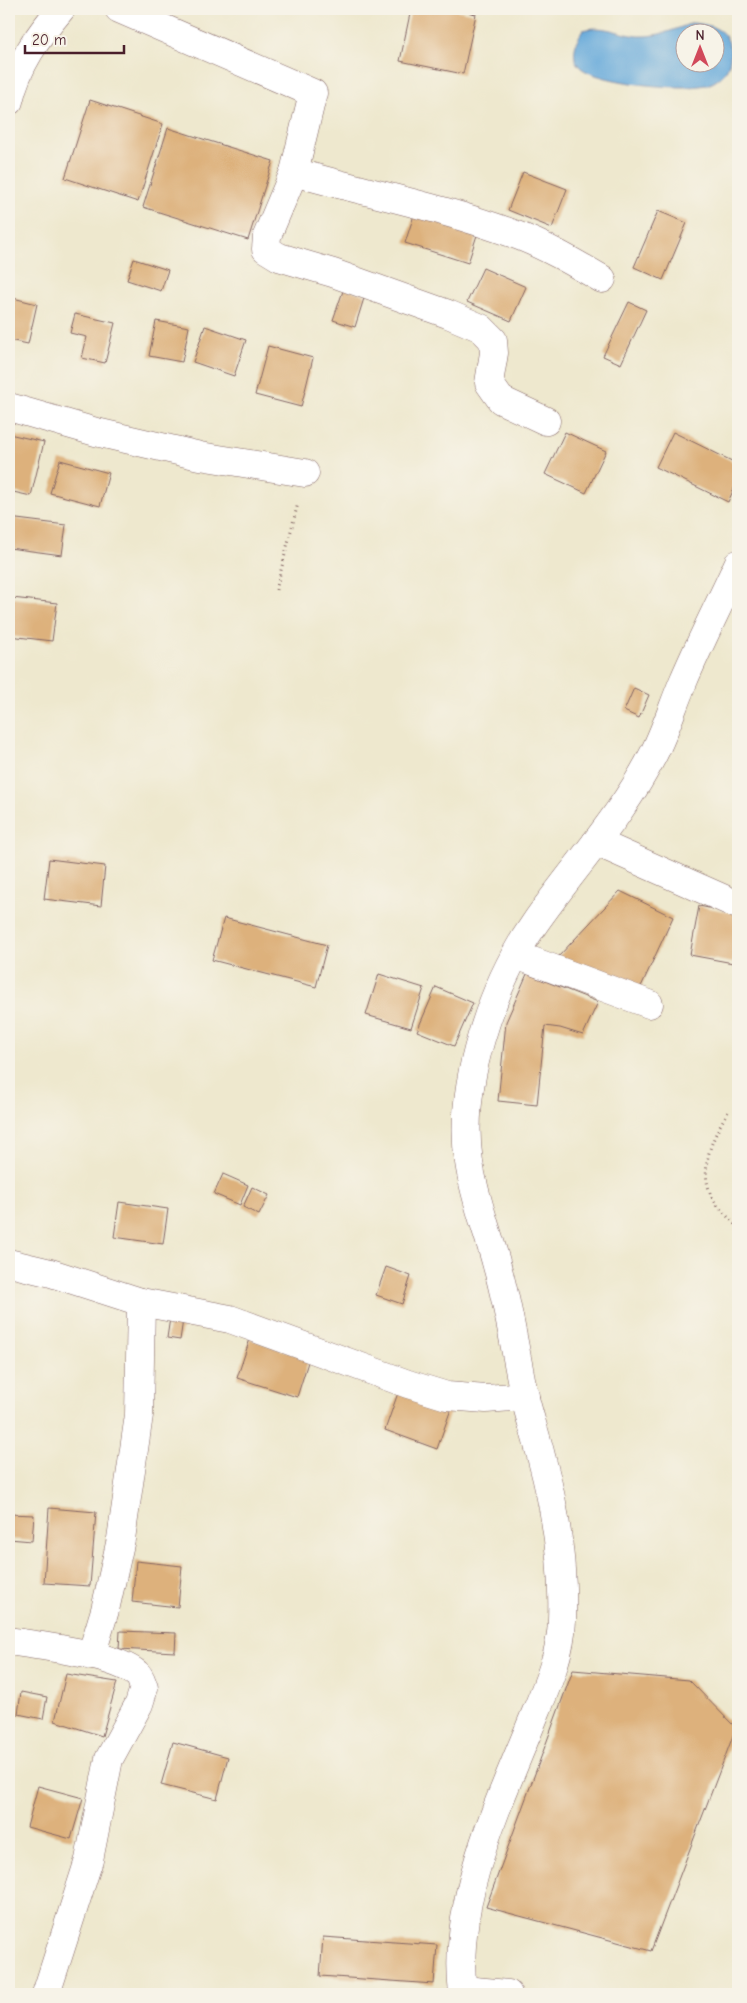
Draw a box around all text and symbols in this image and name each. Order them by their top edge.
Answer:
scale bar [25,22,124,54]
north arrow [674,22,724,72]
text: N [695,27,705,44]
text: 20 m [32,31,66,49]

